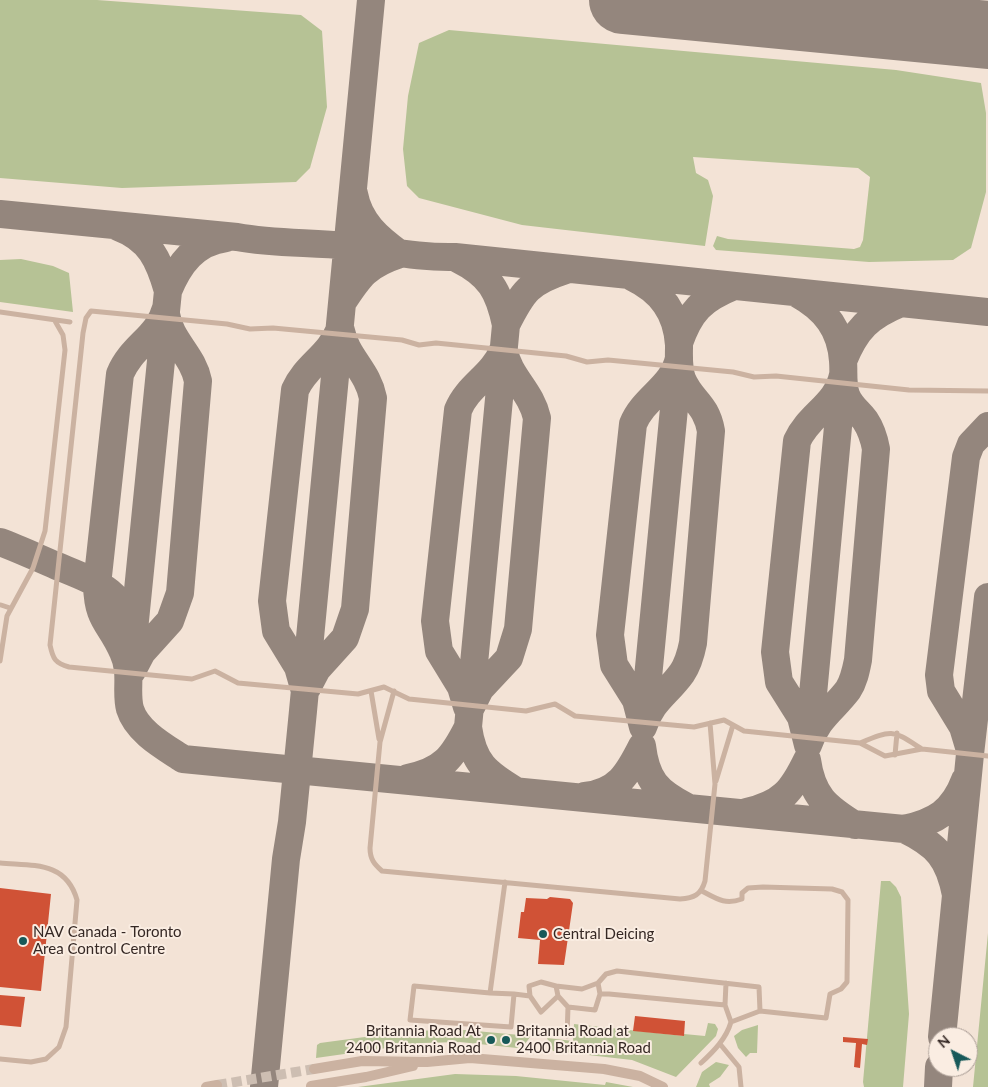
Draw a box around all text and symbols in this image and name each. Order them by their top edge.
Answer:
place label: NAV Canada - Toronto Area Control Centre [33,923,181,958]
place label: Central Deicing [553,925,654,943]
marker: Central Deicing [537,928,549,940]
marker: NAV Canada - Toronto Area Control Centre [17,935,29,947]
place label: Britannia Road At 2400 Britannia Road [346,1022,481,1057]
place label: Britannia Road at 2400 Britannia Road [516,1022,651,1057]
north arrow [928,1027,978,1077]
text: N [934,1031,953,1051]
marker: Britannia Road At 2400 Britannia Road [485,1034,497,1046]
marker: Britannia Road at 2400 Britannia Road [500,1034,512,1046]

